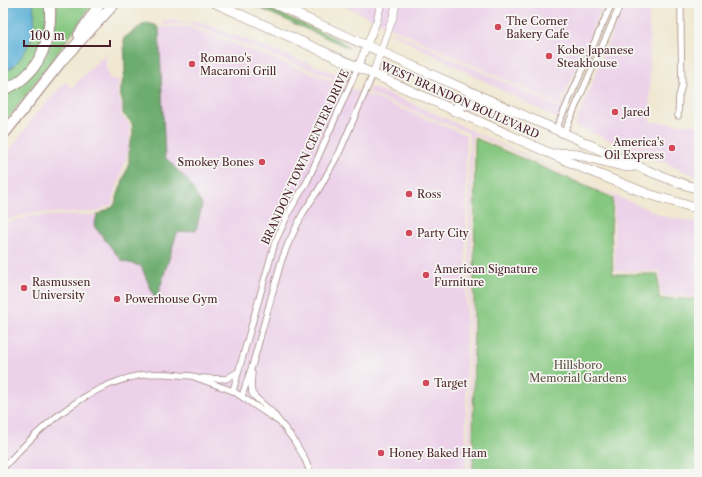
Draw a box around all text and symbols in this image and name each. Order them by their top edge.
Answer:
place label: The Corner Bakery Cafe [506,14,569,41]
scale bar [24,22,110,48]
marker: The Corner Bakery Cafe [493,22,503,32]
text: 100 m [30,28,65,43]
place label: Kobe Japanese Steakhouse [557,43,634,70]
place label: Romano's Macaroni Grill [200,51,277,78]
marker: Kobe Japanese Steakhouse [544,51,554,61]
street label: WEST BRANDON BOULEVARD [378,58,542,141]
marker: Romano's Macaroni Grill [187,59,197,69]
street label: BRANDON TOWN CENTER DRIVE [258,67,352,247]
place label: Jared [621,105,650,119]
marker: Jared [610,107,620,117]
place label: America's Oil Express [604,135,664,162]
marker: America's Oil Express [667,143,677,153]
place label: Smokey Bones [178,155,254,169]
marker: Smokey Bones [257,157,267,167]
place label: Ross [417,187,441,201]
marker: Ross [404,189,414,199]
place label: Party City [417,226,470,240]
marker: Party City [404,228,414,238]
place label: American Signature Furniture [433,262,538,289]
marker: American Signature Furniture [421,270,431,280]
place label: Rasmussen University [32,275,90,302]
marker: Rasmussen University [19,283,29,293]
place label: Powerhouse Gym [125,292,218,306]
marker: Powerhouse Gym [112,294,122,304]
park label: Hillsboro Memorial Gardens [529,358,627,385]
place label: Target [434,376,467,390]
marker: Target [421,378,431,388]
place label: Honey Baked Ham [389,446,488,460]
marker: Honey Baked Ham [376,448,386,458]

